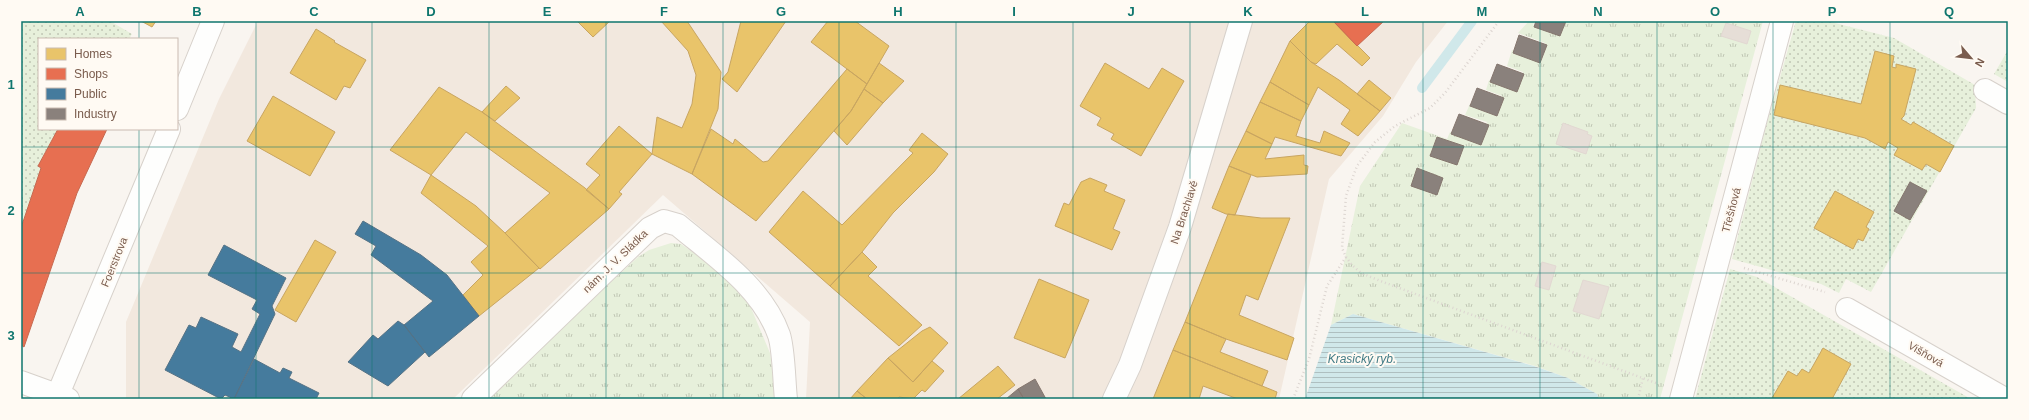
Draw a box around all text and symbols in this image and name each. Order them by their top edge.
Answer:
text: A [75,4,85,19]
text: B [192,4,202,19]
text: C [309,4,319,19]
text: D [426,4,436,19]
text: E [543,4,552,19]
text: F [660,4,668,19]
text: G [776,4,786,19]
text: H [893,4,903,19]
text: I [1012,4,1016,19]
text: J [1127,4,1135,19]
text: K [1243,4,1253,19]
text: L [1361,4,1369,19]
text: M [1477,4,1487,19]
text: N [1593,4,1603,19]
text: O [1710,4,1720,19]
text: P [1828,4,1837,19]
text: Q [1944,4,1954,19]
legend [38,38,178,130]
north arrow [1951,38,1991,78]
text: Homes [74,47,112,61]
text: N [1973,56,1987,69]
text: Shops [74,67,108,81]
text: 1 [7,77,15,92]
text: Public [74,87,107,101]
text: Industry [74,107,117,121]
street label: Na Brachlavě [1168,179,1200,245]
street label: Třešňová [1719,185,1743,234]
text: 2 [7,203,15,218]
street label: nám. J. V. Sládka [580,226,650,295]
street label: Foerstrova [99,235,130,289]
text: 3 [7,328,15,343]
street label: Višňová [1906,339,1947,369]
water label: Krasický ryb. [1328,352,1396,366]

